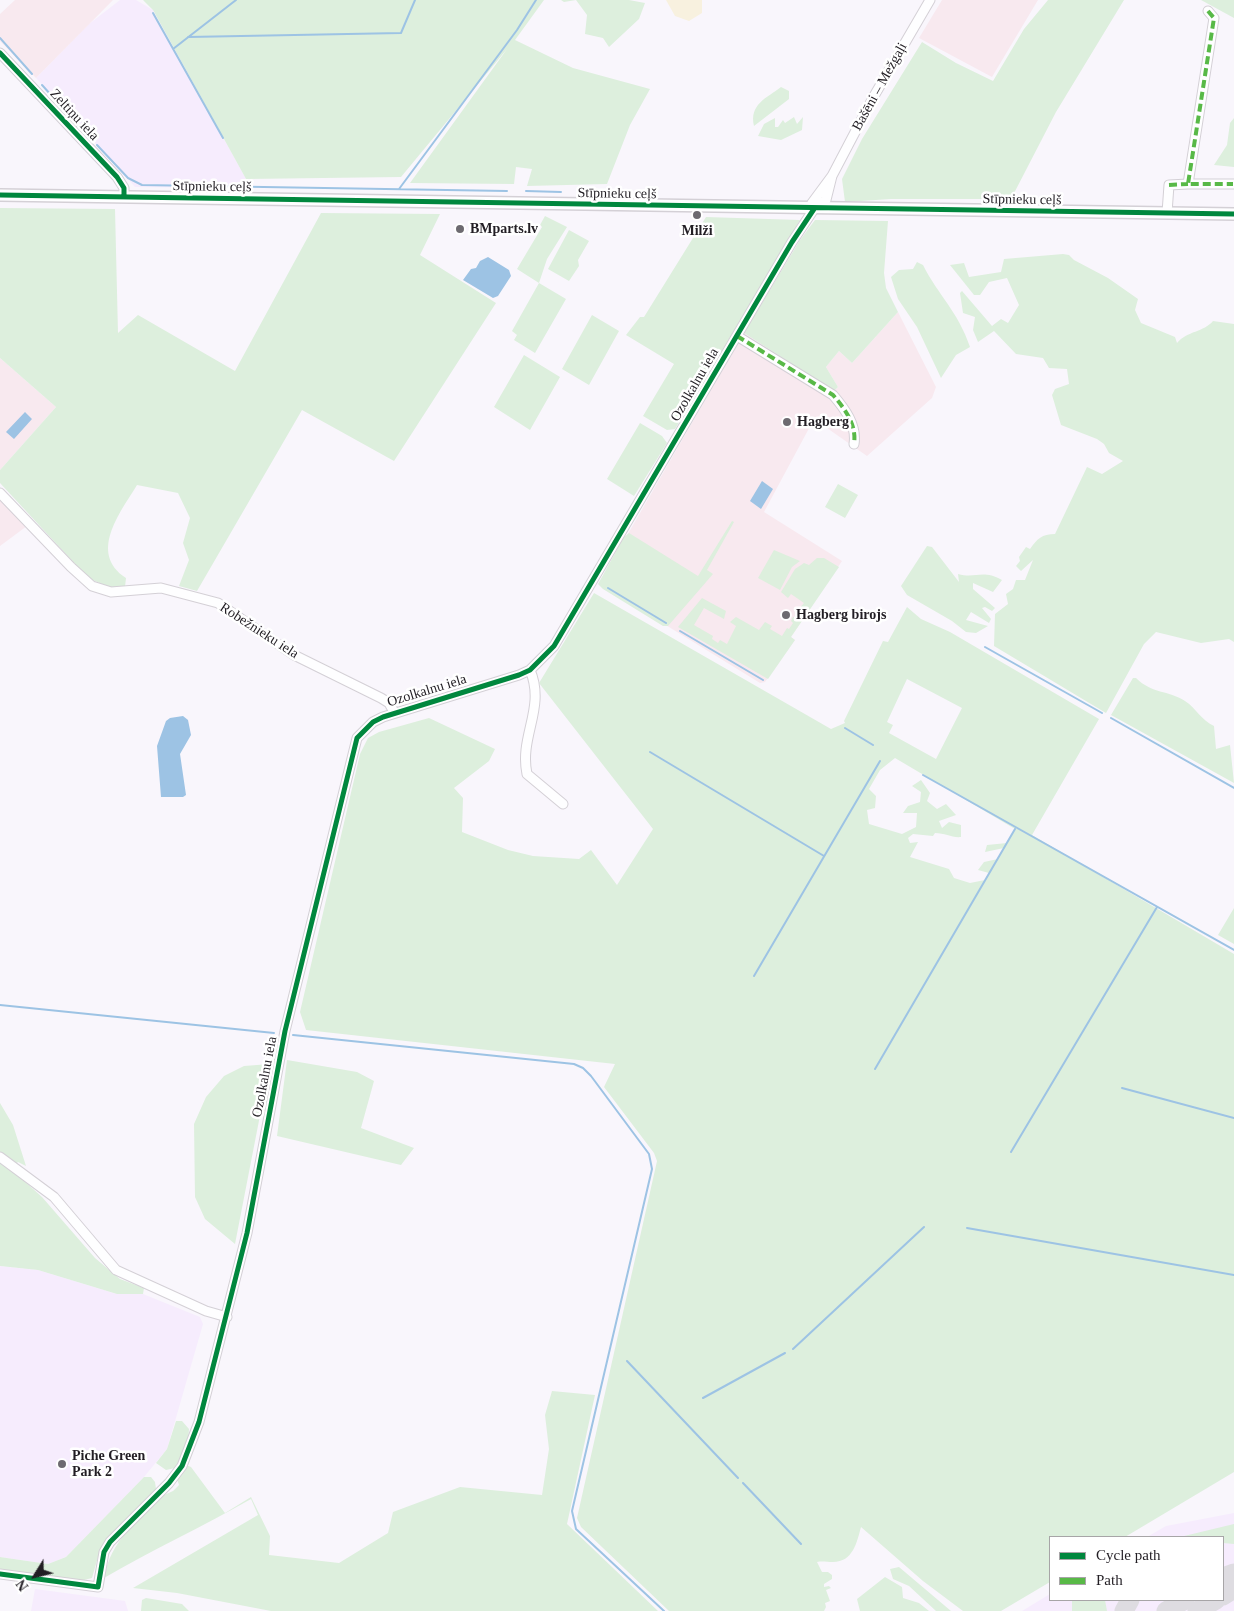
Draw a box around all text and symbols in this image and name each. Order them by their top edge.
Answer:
street label: Bašēni – Mežgaļi [849,40,911,134]
street label: Zeltiņu iela [46,86,102,144]
street label: Stīpnieku ceļš [172,178,252,196]
street label: Stīpnieku ceļš [577,185,657,203]
street label: Stīpnieku ceļš [982,191,1062,209]
marker: Milži [691,209,703,221]
place label: BMparts.lv [470,221,538,237]
marker: BMparts.lv [454,223,466,235]
place label: Milži [681,223,713,239]
street label: Ozolkalnu iela [667,345,723,425]
place label: Hagberg [797,414,849,430]
marker: Hagberg [781,416,793,428]
street label: Robežnieku iela [216,599,302,663]
place label: Hagberg birojs [796,607,886,623]
marker: Hagberg birojs [780,609,792,621]
street label: Ozolkalnu iela [385,671,469,711]
street label: Ozolkalnu iela [249,1035,281,1119]
place label: Piche Green Park 2 [72,1448,145,1480]
marker: Piche Green Park 2 [56,1458,68,1470]
legend [1049,1536,1224,1601]
text: Cycle path [1096,1547,1161,1563]
north arrow [10,1551,60,1601]
text: Path [1096,1572,1123,1588]
text: N [13,1577,32,1594]

